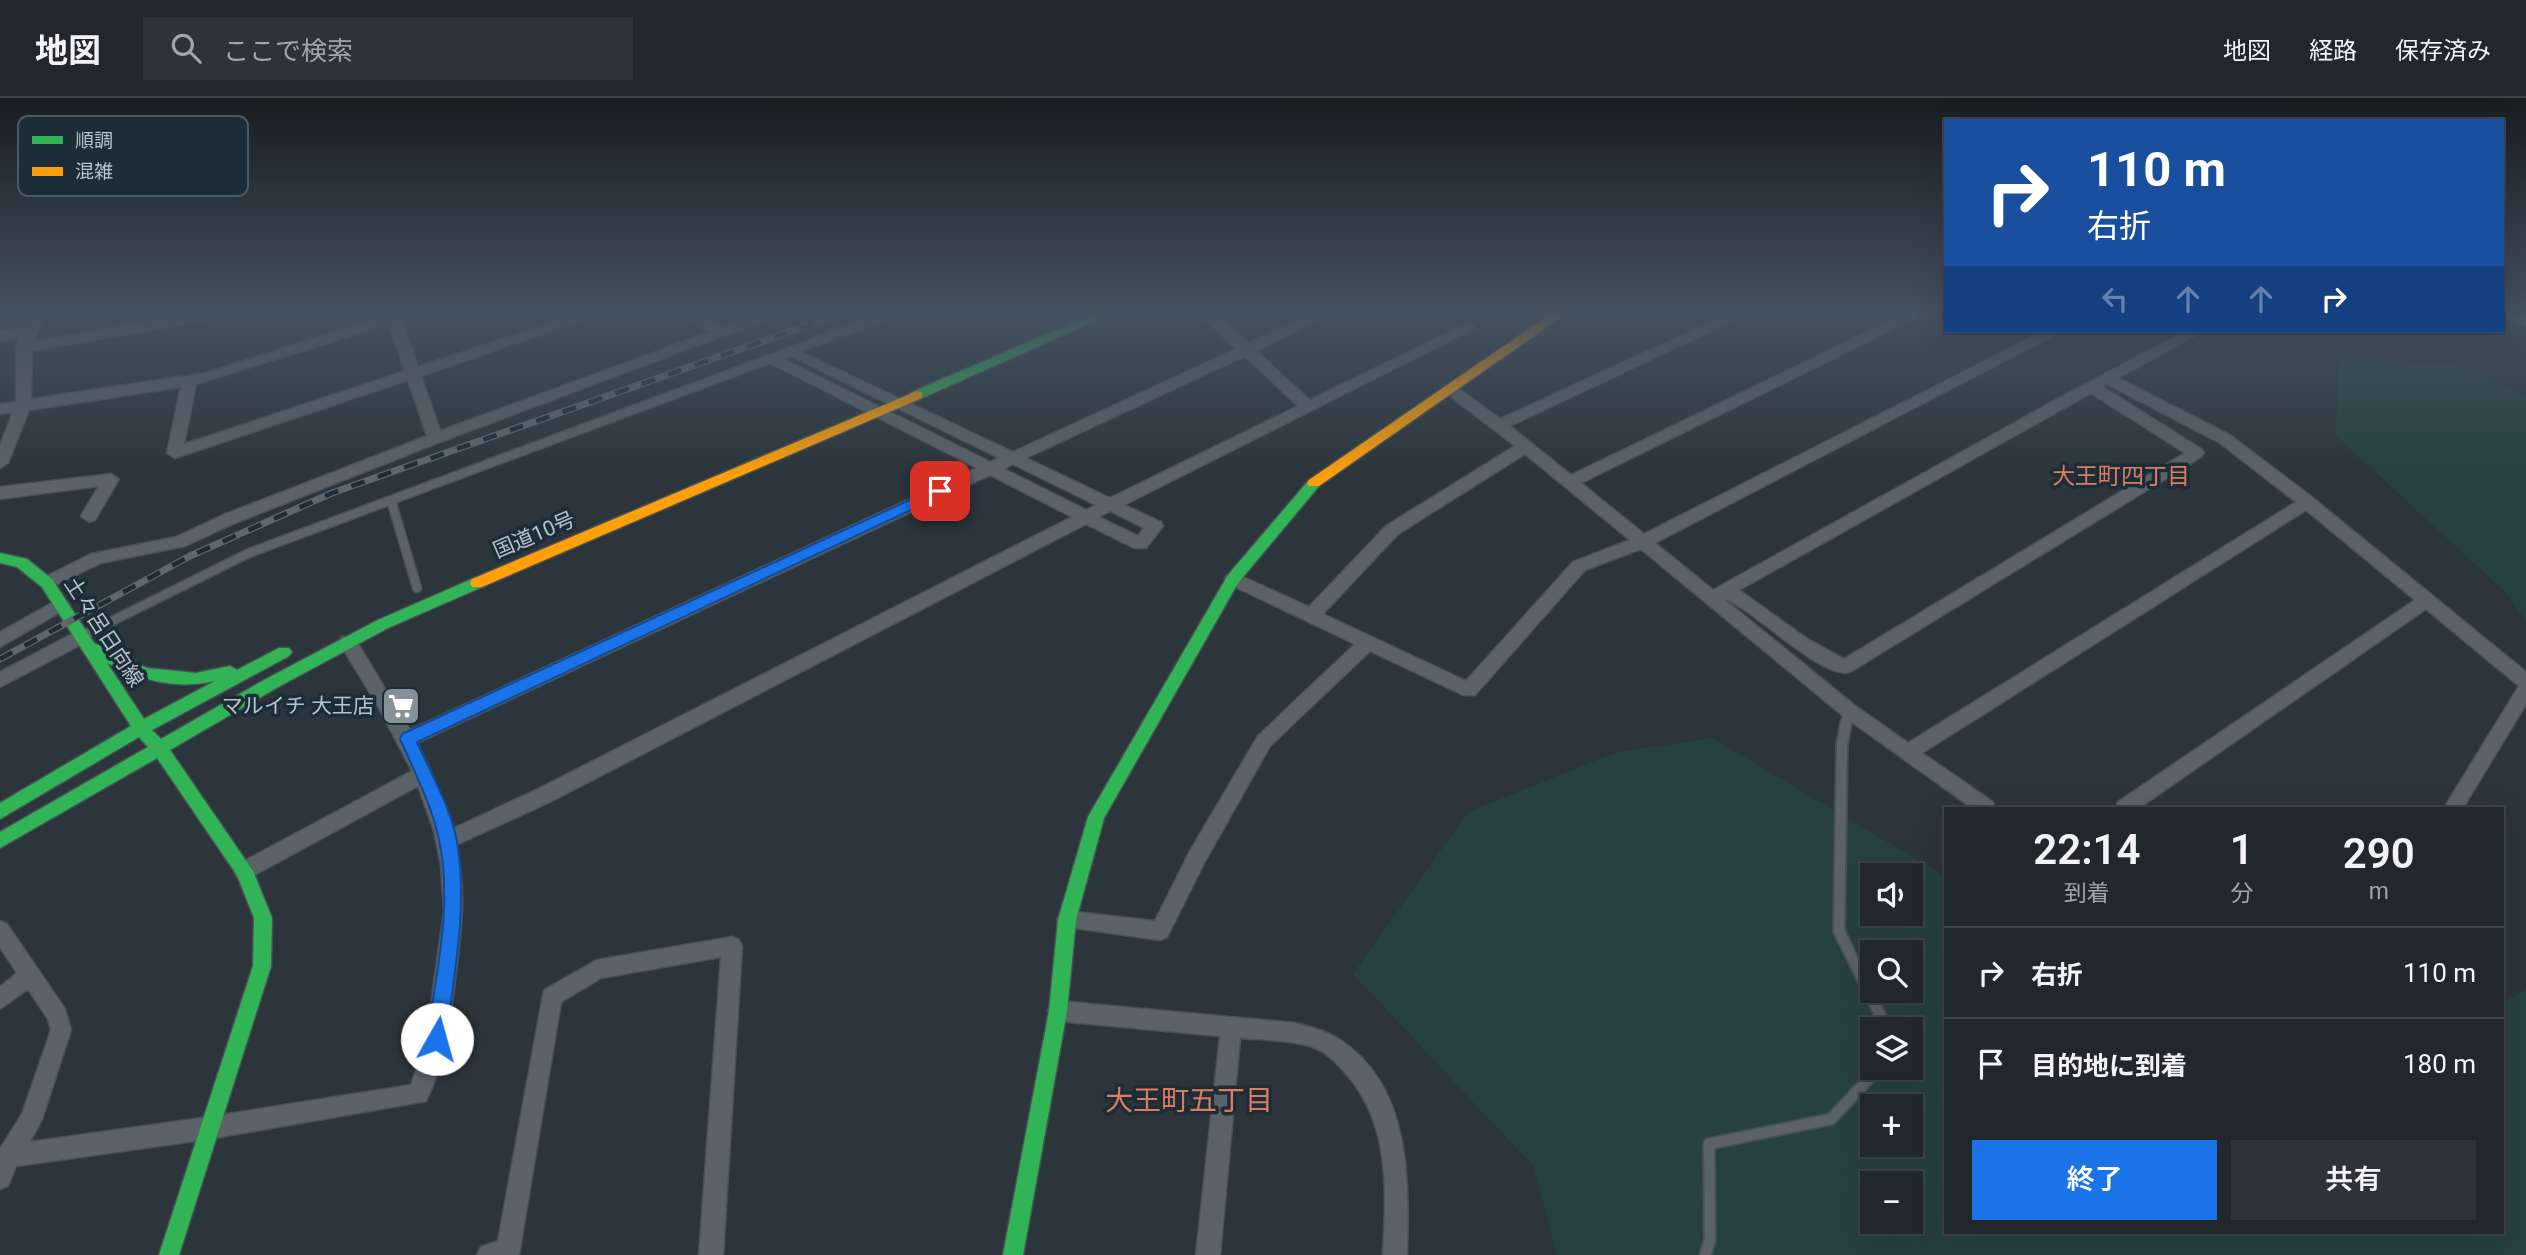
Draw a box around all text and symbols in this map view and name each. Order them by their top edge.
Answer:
search box [143,17,633,80]
icon: search [167,29,205,67]
text: 地図 [35,31,101,70]
text: ここで検索 [223,36,353,66]
text: 地図 [2223,37,2271,65]
text: 経路 [2309,37,2357,65]
text: 保存済み [2395,37,2491,65]
legend [18,116,248,196]
text: 順調 [75,129,113,152]
text: 110 m [2087,141,2226,198]
icon: right [1972,147,2063,238]
text: 混雑 [75,160,113,183]
text: 右折 [2087,207,2151,245]
icon: left [2096,280,2134,318]
icon: ahead [2169,280,2207,318]
icon: ahead [2242,280,2280,318]
icon: right [2315,280,2353,318]
pin [910,461,970,521]
district label: 大王町四丁目 [2052,463,2190,490]
icon: arrive [921,472,959,510]
street label: 国道10号 [489,507,579,563]
street label: 土々呂日向線 [60,573,148,691]
supermarket icon: マルイチ 大王店 [380,685,422,727]
place label: マルイチ 大王店 [222,694,374,718]
text: 22:14 [2033,825,2141,874]
text: 1 [2230,825,2254,874]
text: 290 [2343,829,2415,878]
map controls [1860,863,1923,1234]
button: sound [1860,863,1923,926]
text: m [2369,878,2389,905]
text: 到着 [2064,880,2110,907]
text: 分 [2230,880,2253,907]
button: search [1860,940,1923,1003]
icon: right [1972,954,2010,992]
text: 110 m [2403,958,2476,988]
text: 右折 [2031,960,2083,990]
position arrow [400,1002,474,1076]
button: layers [1860,1017,1923,1080]
icon: arrive [1972,1045,2010,1083]
text: 180 m [2403,1049,2476,1079]
text: 目的地に到着 [2031,1051,2187,1081]
district label: 大王町五丁目 [1105,1084,1273,1117]
button: + [1860,1094,1923,1157]
button: 終了 [1972,1140,2217,1220]
button: 共有 [2231,1140,2476,1220]
button: − [1860,1171,1923,1234]

